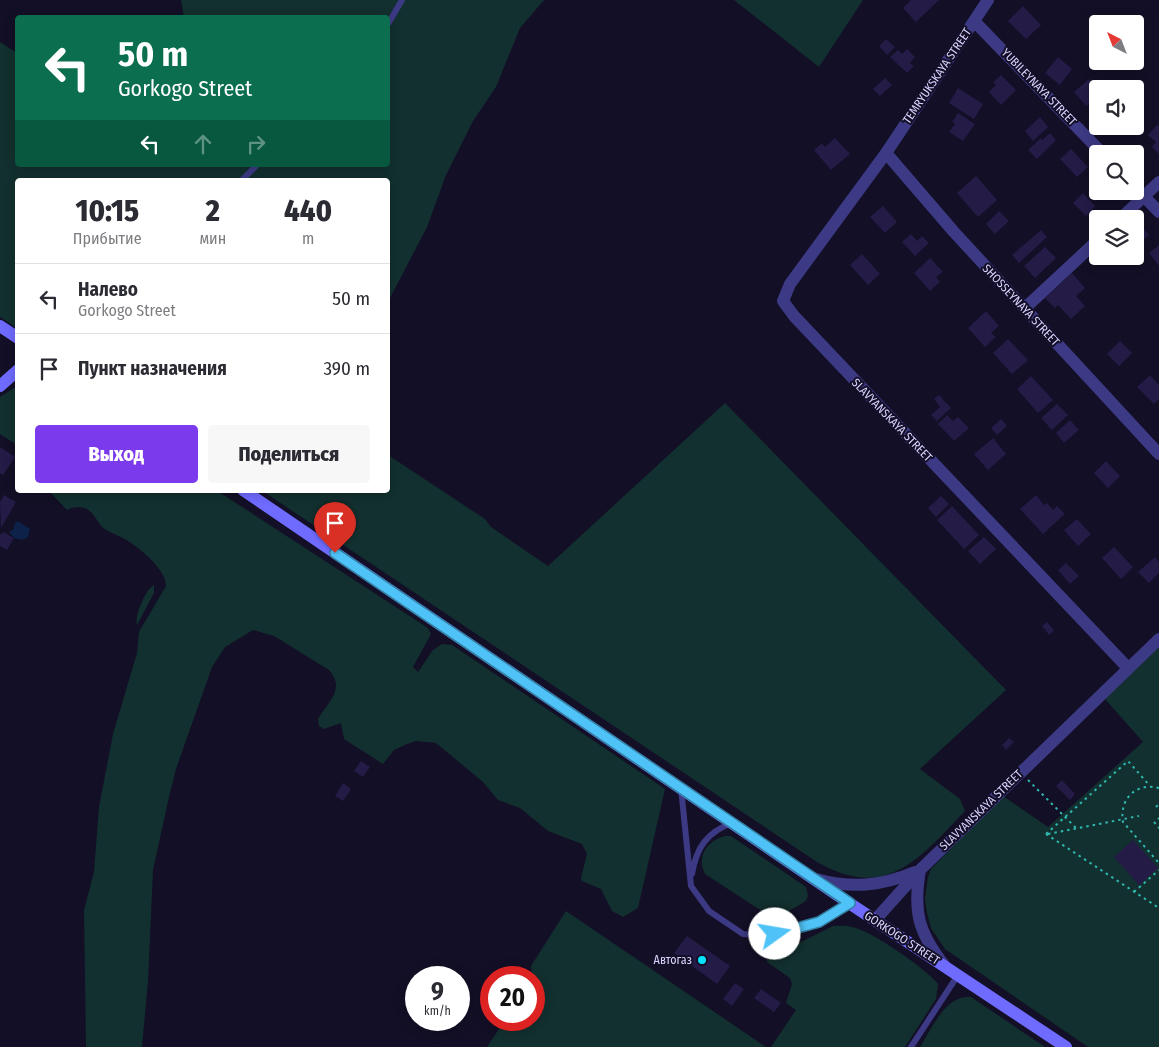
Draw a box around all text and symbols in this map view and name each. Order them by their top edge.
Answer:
north arrow [1089,15,1144,70]
map controls [1089,15,1144,265]
street label: TEMRYUKSKAYA STREET [900,25,974,126]
text: 50 m [118,33,188,75]
icon: left [35,35,100,100]
street label: YUBILEYNAYA STREET [999,46,1080,129]
text: Gorkogo Street [118,75,252,102]
button: sound [1089,80,1144,135]
icon: left [136,130,164,158]
icon: ahead [189,130,217,158]
icon: right [242,130,270,158]
button: search [1089,145,1144,200]
text: 10:15 [75,193,139,229]
text: 2 [206,193,220,229]
text: 440 [284,193,332,229]
button: layers [1089,210,1144,265]
text: Прибытие [73,229,142,248]
text: мин [199,229,226,248]
text: m [302,229,314,248]
street label: SHOSSEYNAYA STREET [980,261,1063,349]
text: Налево [78,278,138,301]
icon: left [35,285,63,313]
text: 50 m [332,287,370,310]
text: Gorkogo Street [78,301,176,320]
icon: arrive [35,355,63,383]
text: Пункт назначения [78,357,227,380]
text: 390 m [323,357,370,380]
street label: SLAVYANSKAYA STREET [849,376,935,465]
button: Выход [35,425,198,483]
button: Поделиться [208,425,370,483]
pin [314,502,356,553]
icon: arrive [321,509,349,537]
street label: SLAVYANSKAYA STREET [937,767,1026,853]
position arrow [748,907,800,959]
street label: GORKOGO STREET [862,909,942,968]
place label: Автогаз [654,953,692,967]
marker: Автогаз [696,954,708,966]
speed limit sign: 20 [480,966,545,1031]
text: 9 [431,977,444,1007]
text: km/h [424,1004,451,1018]

